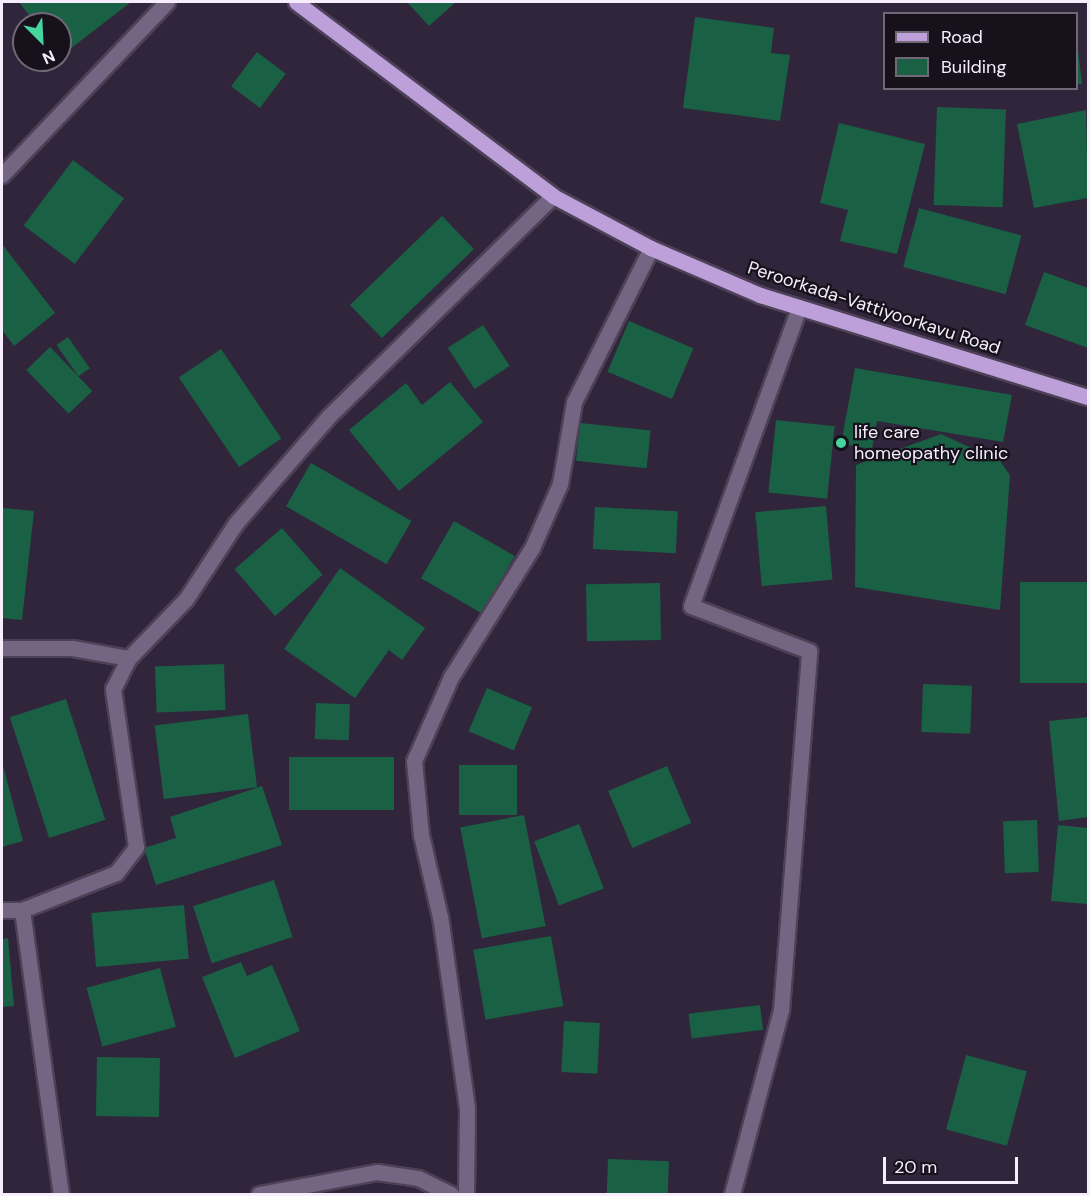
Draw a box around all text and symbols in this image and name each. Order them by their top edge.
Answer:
north arrow [12,12,72,72]
legend [883,12,1078,90]
text: Road [941,25,983,49]
text: N [39,45,58,69]
text: Building [941,55,1006,79]
street label: Peroorkada-Vattiyoorkavu Road [745,257,1003,359]
place label: life care homeopathy clinic [854,422,1008,464]
marker: life care homeopathy clinic [832,434,850,452]
scale bar [886,1145,1021,1183]
text: 20 m [894,1155,937,1179]

